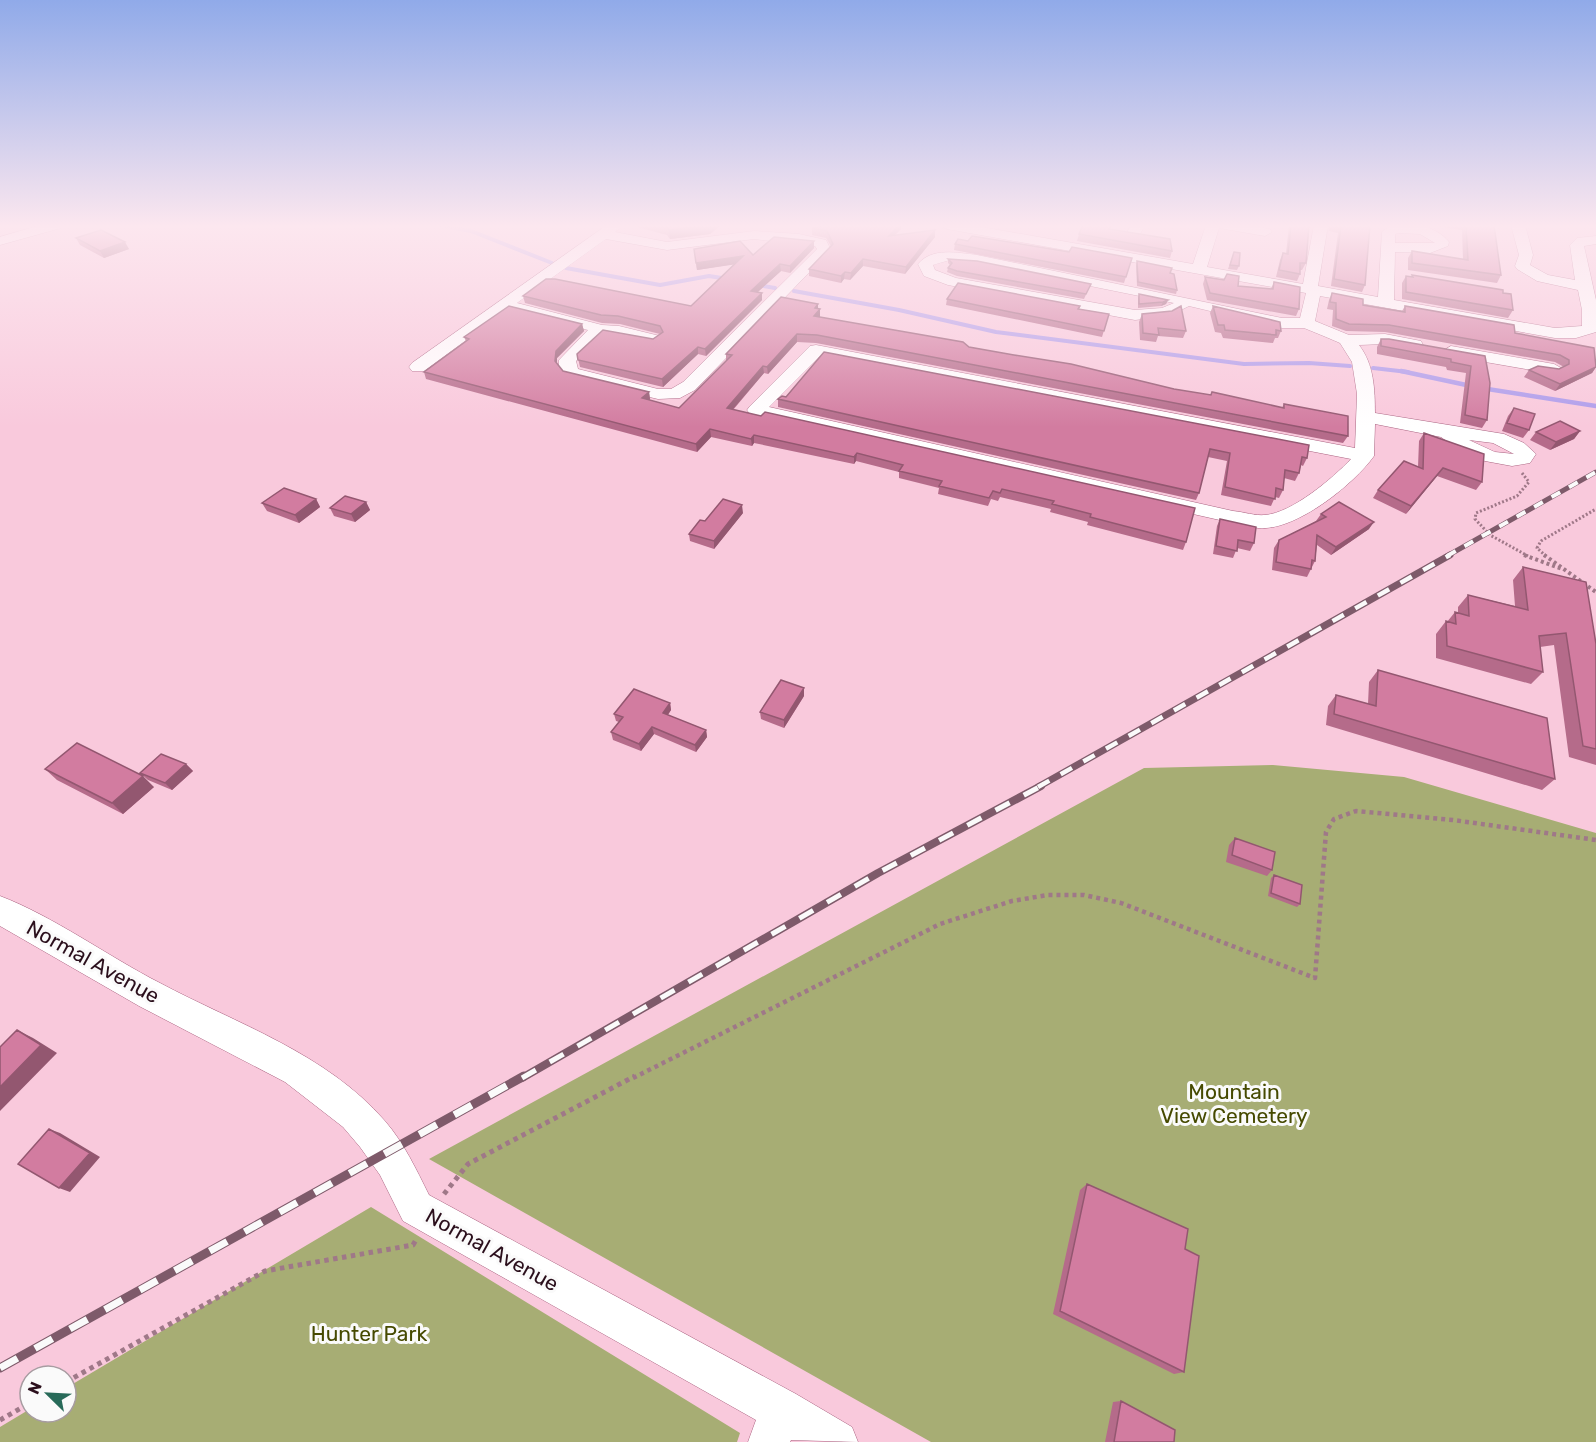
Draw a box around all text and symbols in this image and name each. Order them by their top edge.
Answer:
street label: Normal Avenue [22,915,164,1008]
park label: Mountain View Cemetery [1160,1079,1308,1128]
street label: Normal Avenue [421,1203,563,1296]
park label: Hunter Park [311,1321,427,1346]
north arrow [18,1364,78,1424]
text: N [24,1379,46,1397]

